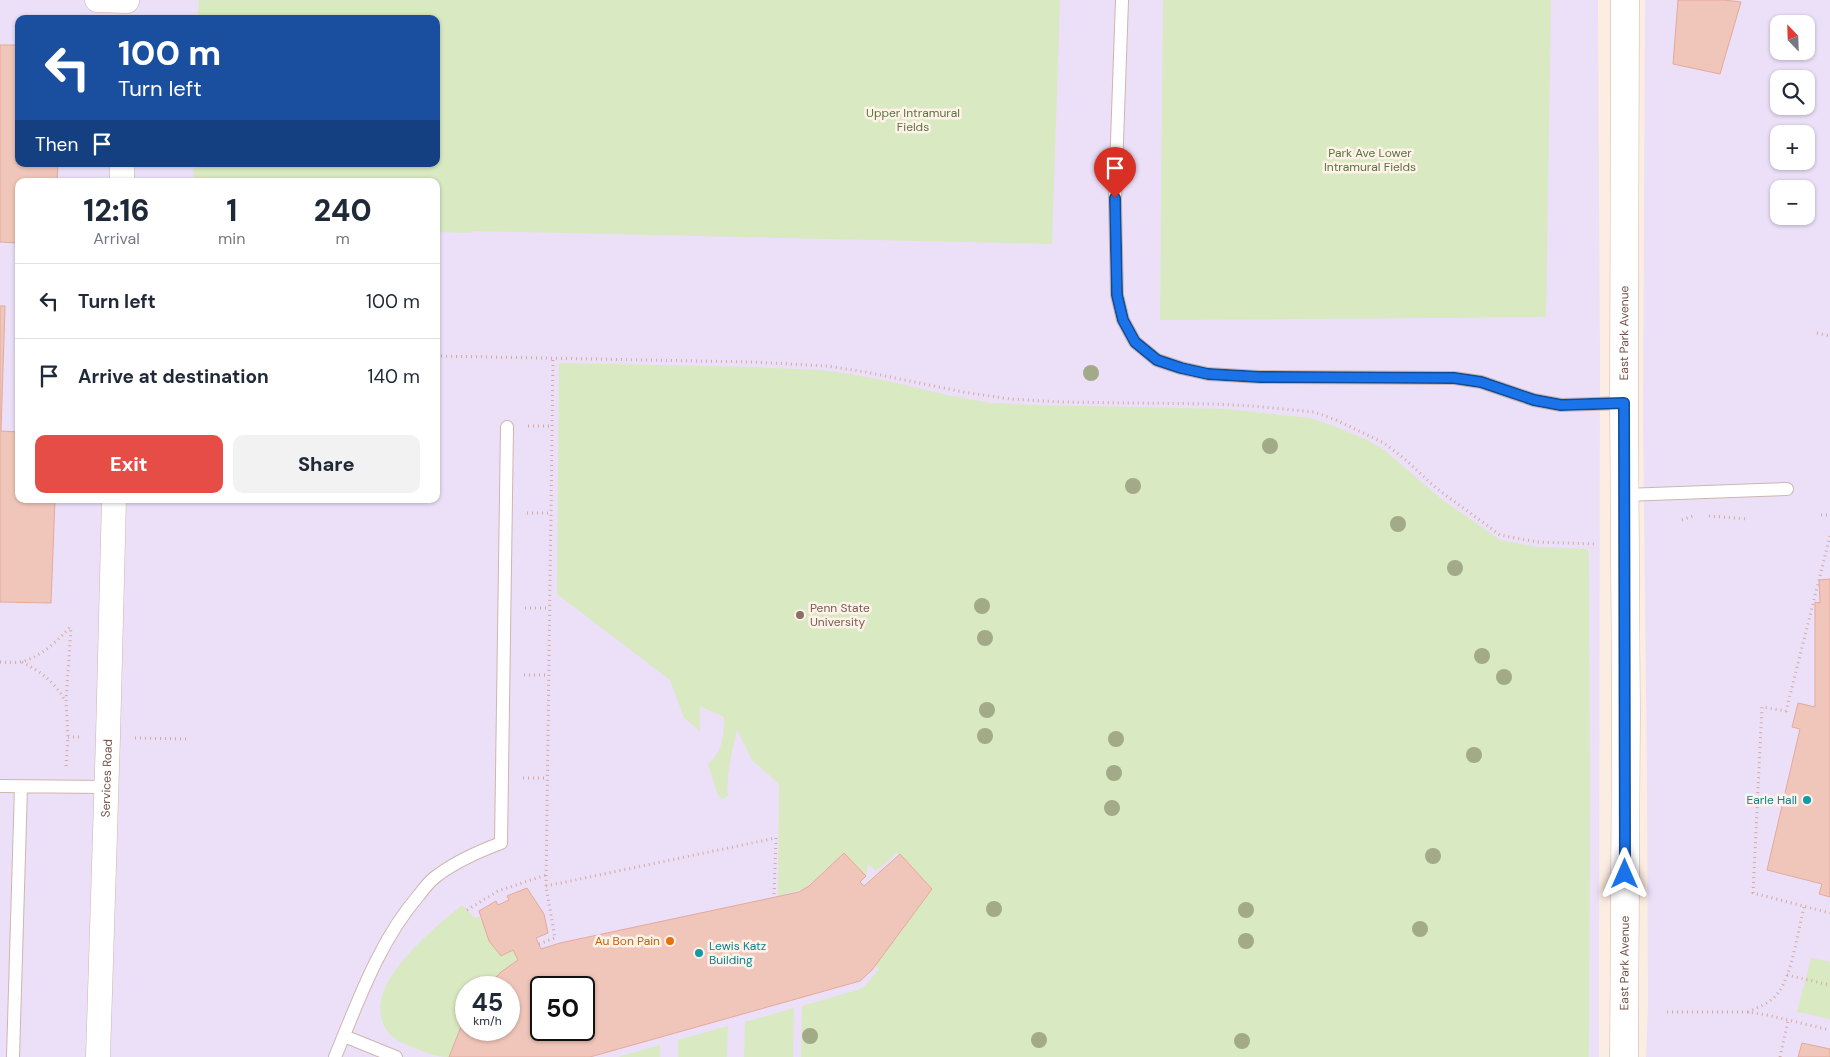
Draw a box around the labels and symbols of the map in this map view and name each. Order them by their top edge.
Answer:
north arrow [1770,15,1815,60]
park label: Upper Intramural Fields [866,105,960,135]
park label: Park Ave Lower Intramural Fields [1324,145,1416,175]
pin [1094,147,1136,198]
street label: East Park Avenue [1616,285,1632,380]
place label: Penn State University [810,600,870,630]
marker: Penn State University [794,609,806,621]
street label: Services Road [97,739,116,818]
place label: Earle Hall [1747,792,1797,808]
marker: Earle Hall [1801,794,1813,806]
position arrow [1598,847,1650,899]
street label: East Park Avenue [1616,915,1633,1010]
place label: Au Bon Pain [595,933,660,949]
marker: Au Bon Pain [664,935,676,947]
place label: Lewis Katz Building [709,938,766,968]
marker: Lewis Katz Building [693,947,705,959]
speed limit sign: 50 [530,976,595,1041]

